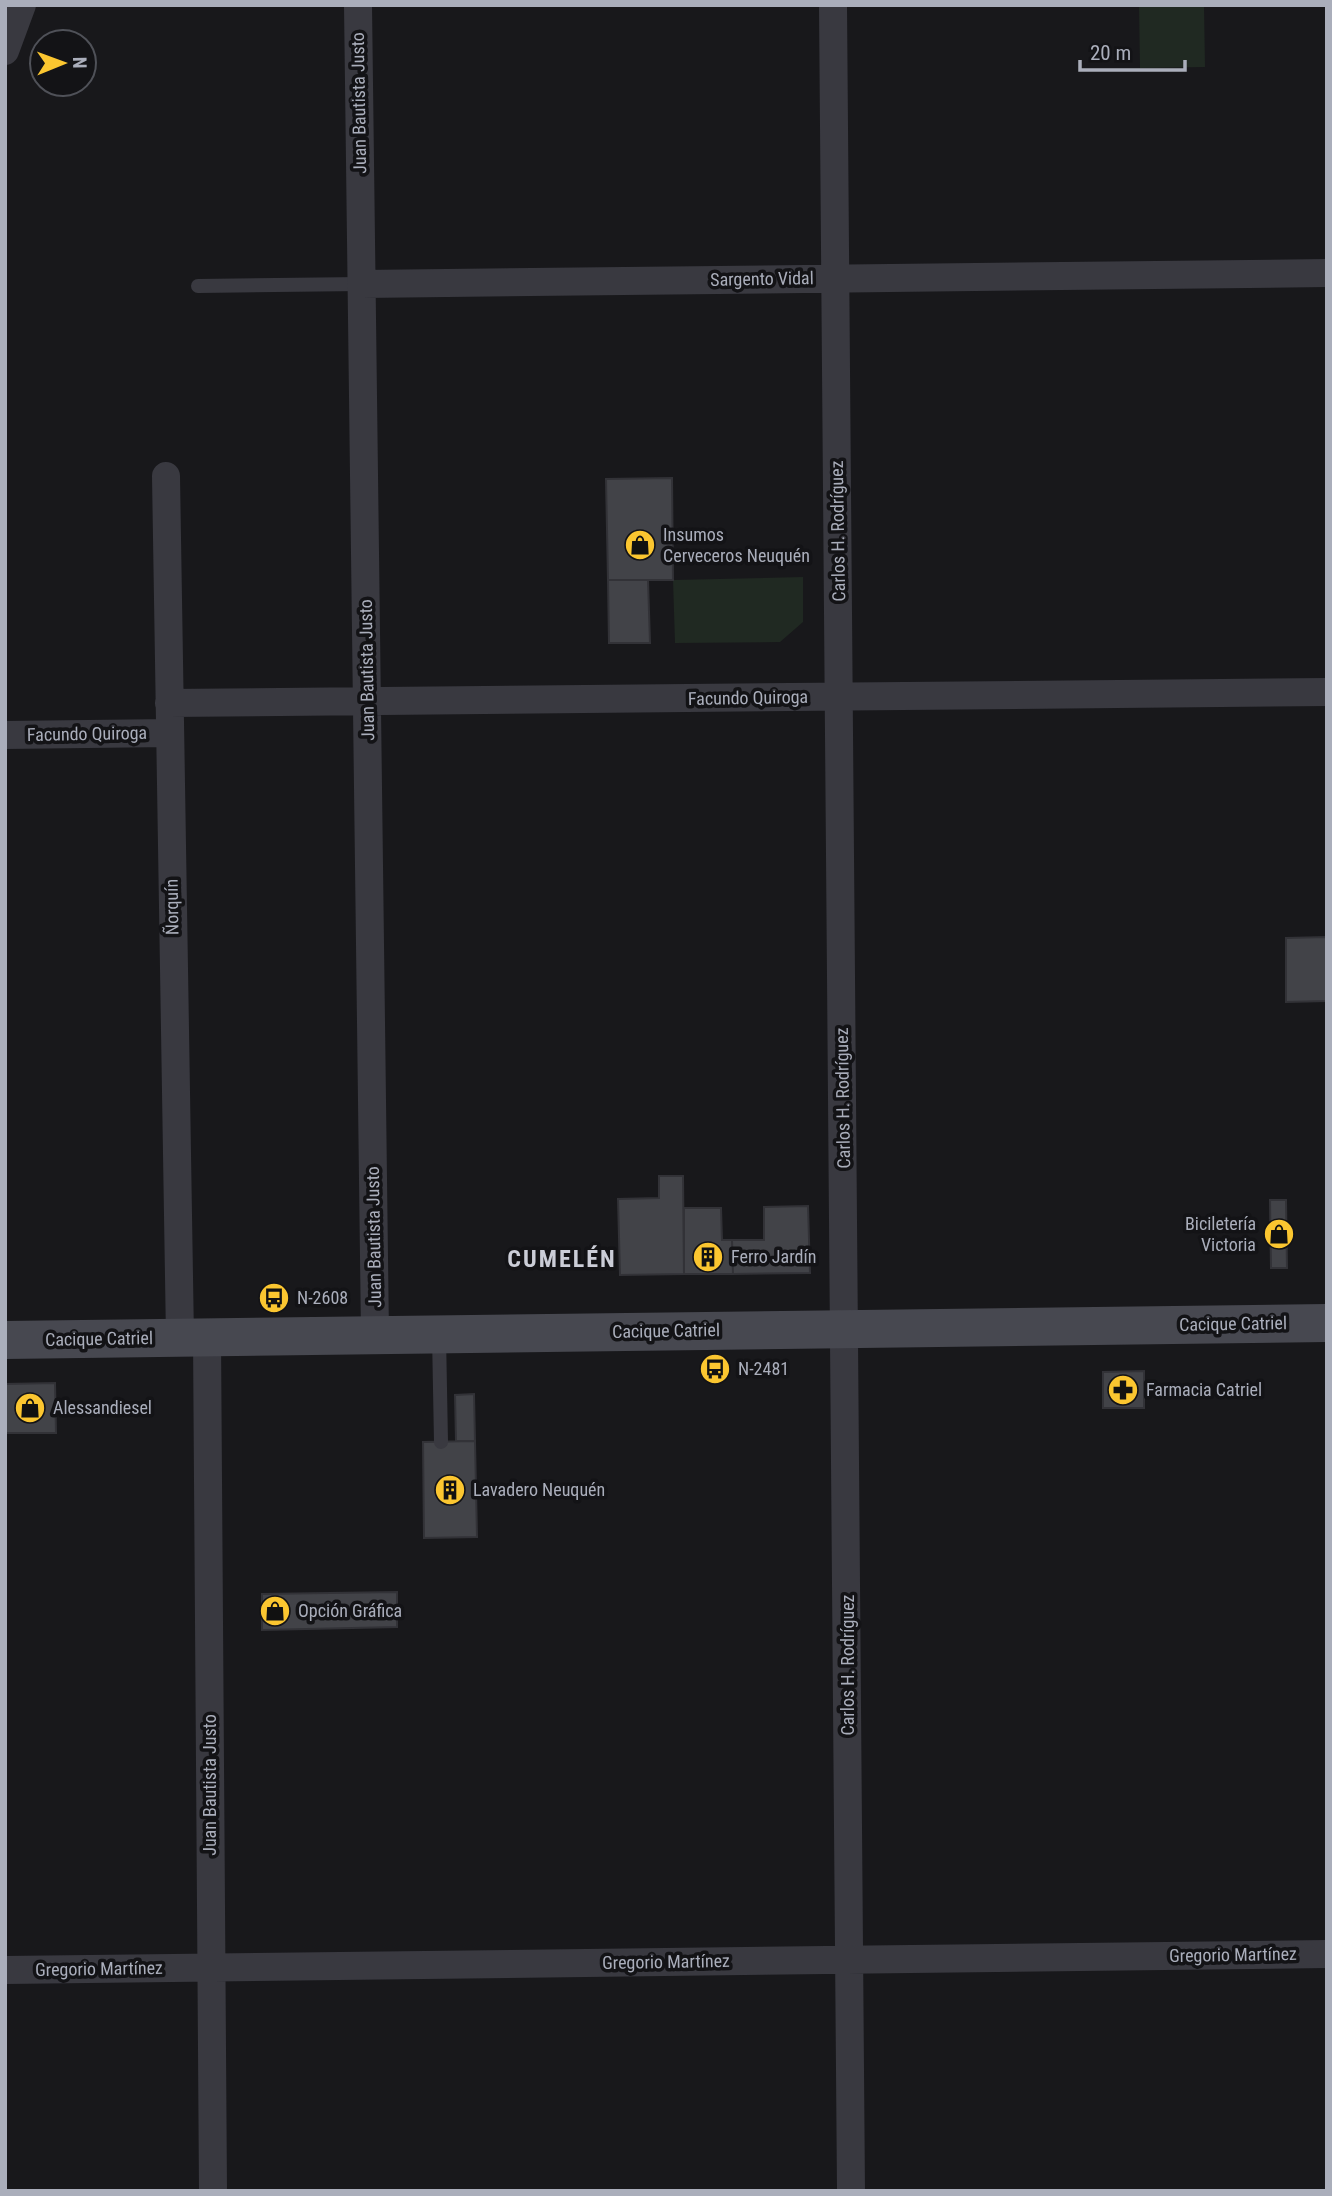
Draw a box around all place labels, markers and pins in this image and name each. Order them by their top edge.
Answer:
place label: Insumos Cerveceros Neuquén [663,524,810,566]
shop icon: Insumos Cerveceros Neuquén [623,528,657,562]
place label: Biciletería Victoria [1185,1213,1256,1255]
shop icon: Biciletería Victoria [1262,1217,1296,1251]
building icon: Ferro Jardín [691,1240,725,1274]
place label: Ferro Jardín [731,1246,816,1267]
bus stop icon: N-2608 [257,1281,291,1315]
place label: N-2608 [297,1287,348,1308]
bus stop icon: N-2481 [698,1352,732,1386]
place label: N-2481 [738,1358,789,1379]
pharmacy icon: Farmacia Catriel [1106,1373,1140,1407]
place label: Farmacia Catriel [1146,1379,1262,1400]
shop icon: Alessandiesel [13,1391,47,1425]
place label: Alessandiesel [53,1397,152,1418]
building icon: Lavadero Neuquén [433,1473,467,1507]
place label: Lavadero Neuquén [473,1479,605,1500]
shop icon: Opción Gráfica [258,1594,292,1628]
place label: Opción Gráfica [298,1600,402,1621]

